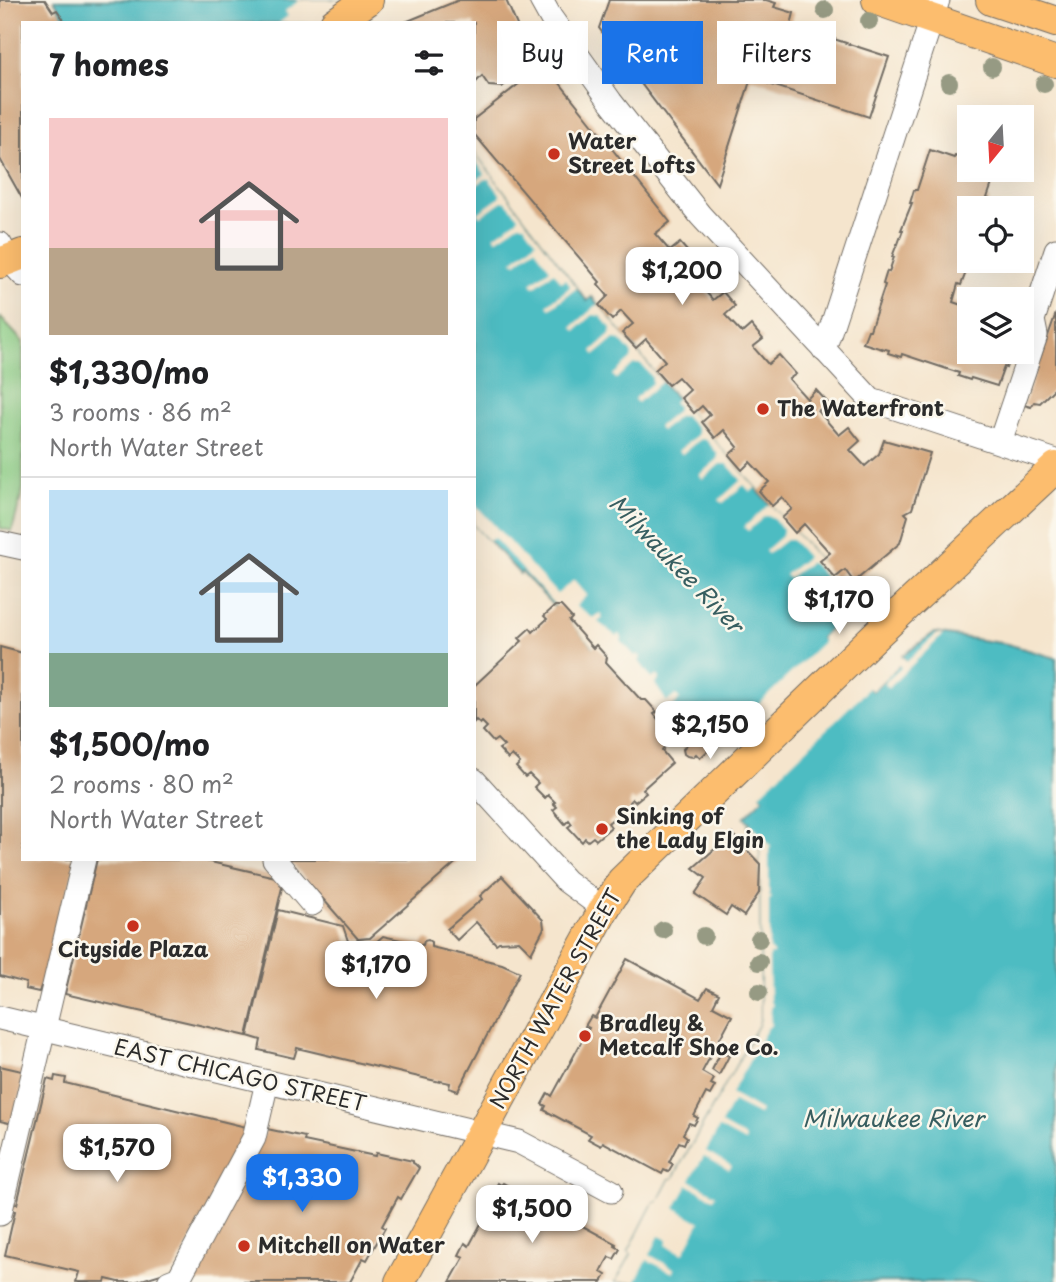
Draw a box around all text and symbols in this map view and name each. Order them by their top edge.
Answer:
chip: Buy [497,21,588,84]
chip: Rent [602,21,703,84]
chip: Filters [717,21,836,84]
text: 7 homes [49,41,169,86]
icon: filters [410,44,448,82]
north arrow [957,105,1034,182]
map controls [957,105,1034,364]
place label: Water Street Lofts [568,124,695,180]
marker: Water Street Lofts [546,146,562,162]
icon: home [186,163,312,289]
button: locate [957,196,1034,273]
pin: $1,200 [625,247,739,307]
text: $1,200 [642,252,722,287]
button: layers [957,287,1034,364]
text: $1,330/mo [49,349,209,394]
place label: The Waterfront [777,391,944,423]
text: 3 rooms · 86 m² [49,394,232,429]
marker: The Waterfront [755,401,771,417]
text: North Water Street [49,429,263,464]
water label: Milwaukee River [602,486,755,643]
icon: home [186,535,312,661]
pin: $1,170 [782,576,896,636]
text: $1,170 [804,581,874,616]
pin: $2,150 [653,702,767,761]
text: $2,150 [671,706,749,741]
text: $1,500/mo [49,721,210,766]
text: 2 rooms · 80 m² [49,766,234,801]
place label: Sinking of the Lady Elgin [616,799,764,855]
text: North Water Street [49,801,263,836]
marker: Sinking of the Lady Elgin [594,821,610,837]
street label: NORTH WATER STREET [480,881,629,1114]
marker: Cityside Plaza [125,918,141,934]
place label: Cityside Plaza [58,932,209,964]
pin: $1,170 [319,942,433,1001]
text: $1,170 [341,946,411,981]
place label: Bradley & Metcalf Shoe Co. [599,1006,779,1062]
marker: Bradley & Metcalf Shoe Co. [577,1028,593,1044]
street label: EAST CHICAGO STREET [111,1029,370,1119]
water label: Milwaukee River [803,1100,987,1135]
pin: $1,570 [60,1124,174,1184]
text: $1,570 [79,1129,155,1164]
pin: $1,330 [245,1154,359,1214]
text: $1,330 [262,1159,342,1194]
pin: $1,500 [475,1186,589,1245]
text: $1,500 [492,1190,572,1225]
place label: Mitchell on Water [258,1228,445,1260]
marker: Mitchell on Water [236,1238,252,1254]

